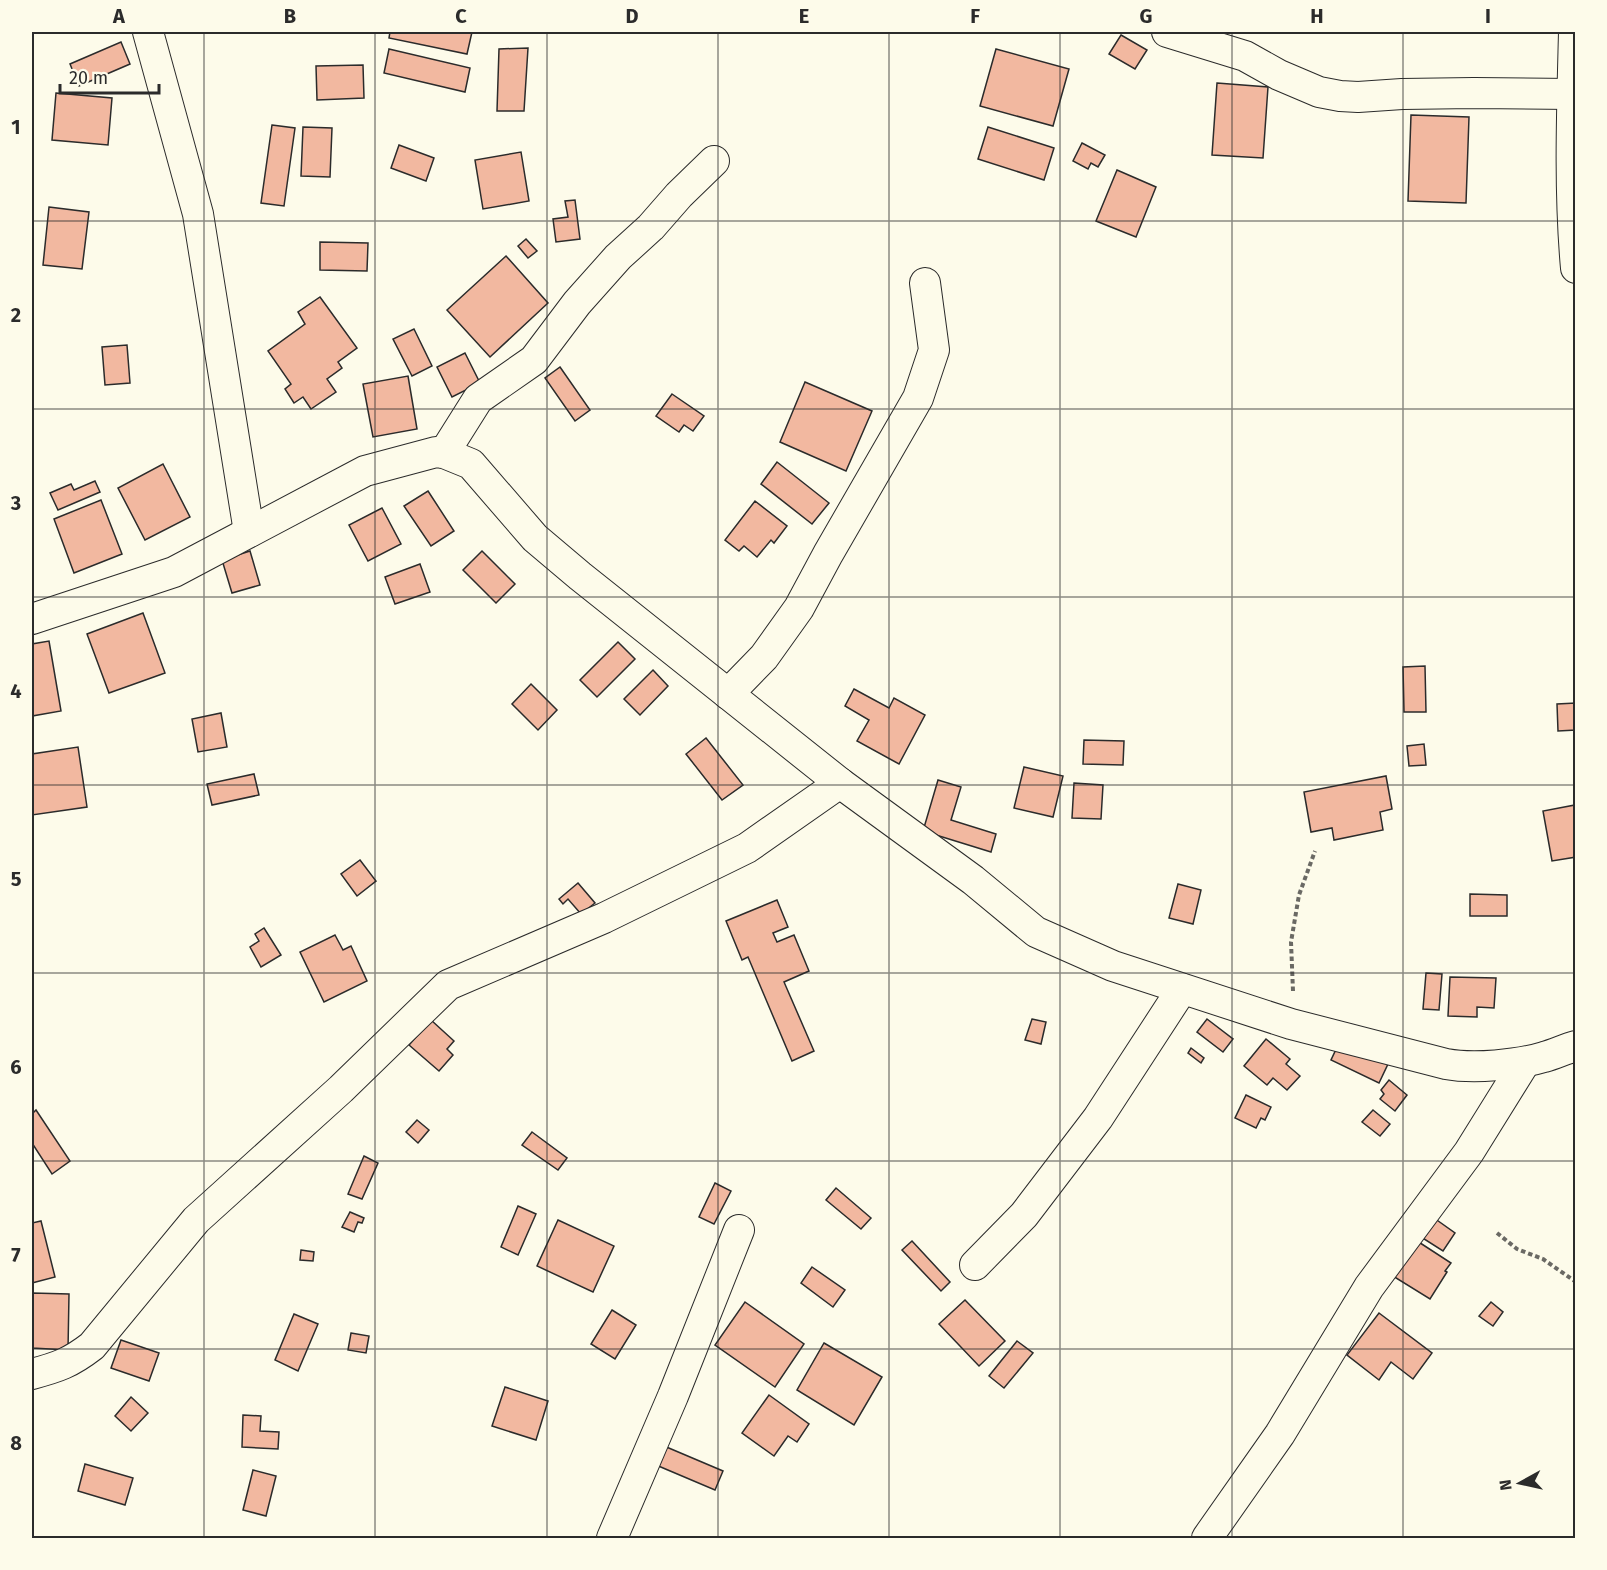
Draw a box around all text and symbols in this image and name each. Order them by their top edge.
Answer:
text: A [112,4,126,28]
text: B [284,4,296,28]
text: C [455,4,467,28]
text: D [625,4,639,28]
text: E [799,4,809,28]
text: F [970,4,980,28]
text: G [1140,4,1152,28]
text: H [1310,4,1324,28]
text: I [1485,4,1491,28]
scale bar [60,57,159,95]
text: 20 m [69,67,108,89]
text: 1 [11,115,21,139]
text: 2 [11,303,21,327]
text: 3 [10,491,21,515]
text: 4 [10,679,22,703]
text: 5 [11,867,22,891]
text: 6 [10,1055,22,1079]
text: 7 [11,1243,21,1267]
text: 8 [10,1431,22,1455]
north arrow [1490,1453,1550,1513]
text: N [1495,1478,1516,1492]

